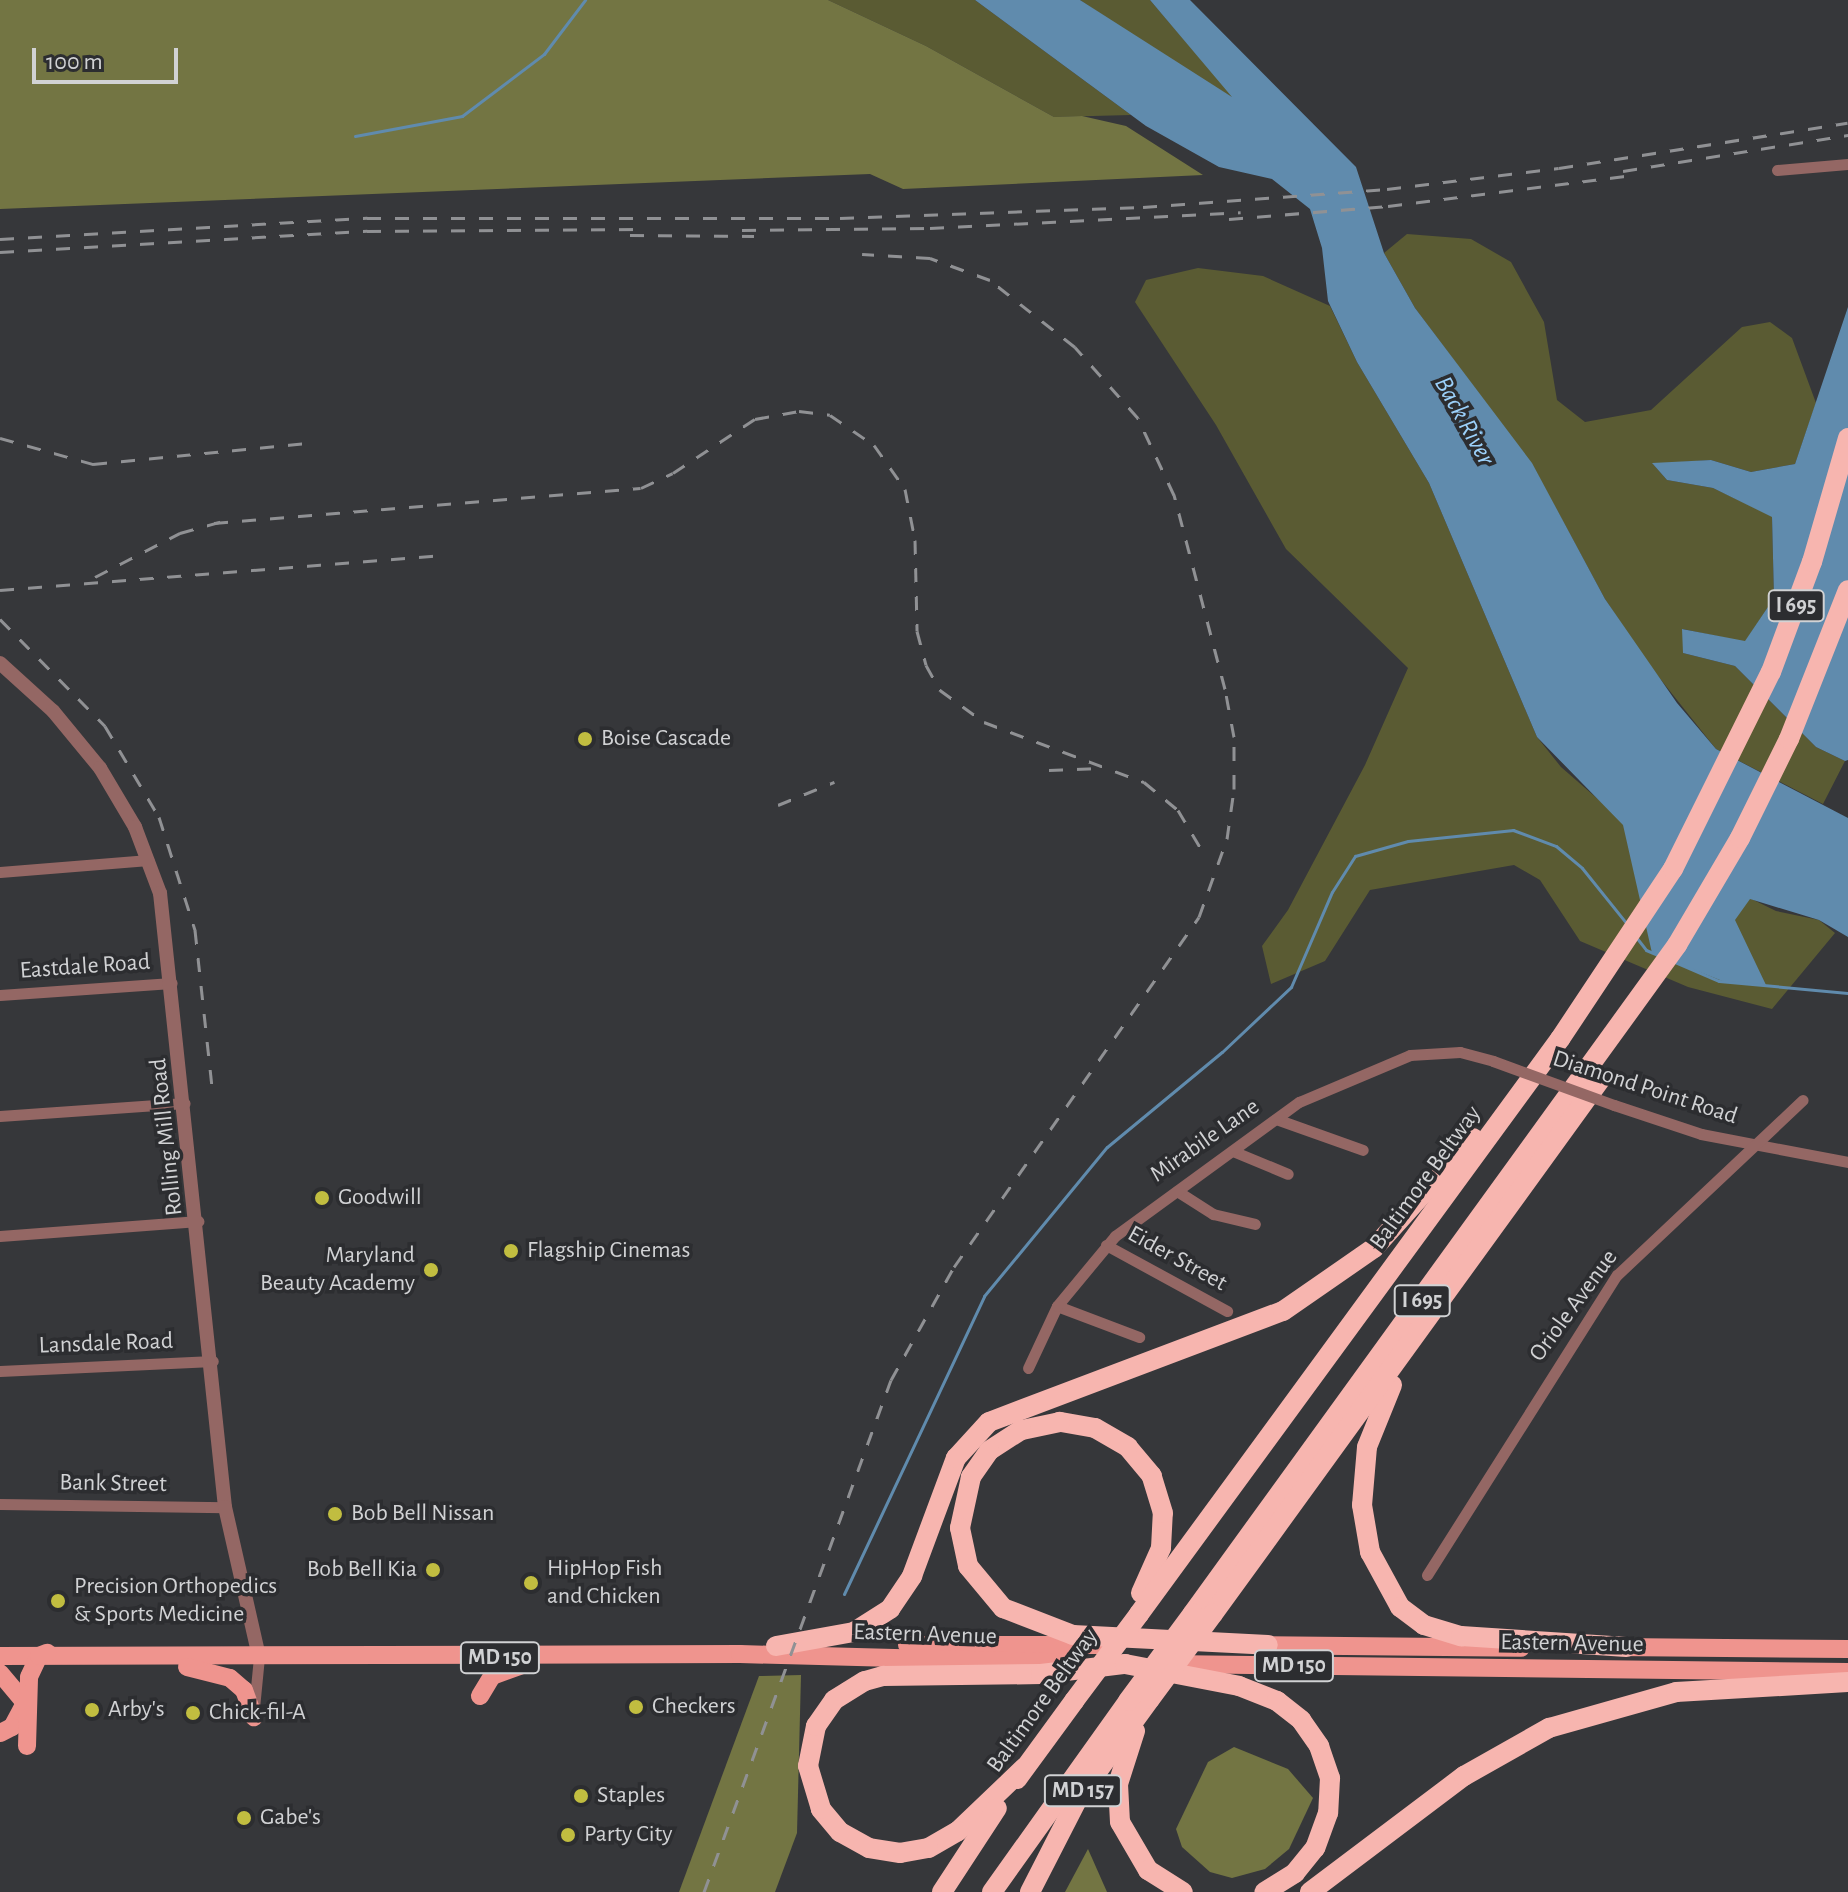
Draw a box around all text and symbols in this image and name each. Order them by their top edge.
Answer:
scale bar [36,32,182,82]
text: 100 m [46,50,103,74]
water label: Back River [1427,371,1501,471]
road number: I 695 [1766,588,1826,624]
place label: Boise Cascade [601,725,731,753]
marker: Boise Cascade [576,730,594,748]
street label: Eastdale Road [19,948,151,986]
street label: Diamond Point Road [1549,1045,1741,1131]
street label: Rolling Mill Road [144,1057,190,1217]
street label: Mirabile Lane [1145,1093,1265,1189]
street label: Baltimore Beltway [1364,1100,1488,1256]
place label: Goodwill [338,1184,422,1212]
marker: Goodwill [313,1189,331,1207]
street label: Eider Street [1122,1220,1232,1298]
place label: Flagship Cinemas [527,1237,690,1265]
place label: Maryland Beauty Academy [260,1242,415,1298]
marker: Flagship Cinemas [502,1242,520,1260]
street label: Oriole Avenue [1524,1244,1624,1368]
marker: Maryland Beauty Academy [422,1261,440,1279]
road number: I 695 [1392,1283,1452,1319]
street label: Lansdale Road [38,1327,174,1361]
street label: Bank Street [59,1469,167,1499]
place label: Bob Bell Nissan [351,1500,494,1528]
marker: Bob Bell Nissan [326,1505,344,1523]
place label: HipHop Fish and Chicken [547,1555,662,1611]
place label: Bob Bell Kia [307,1556,417,1584]
marker: Bob Bell Kia [424,1561,442,1579]
place label: Precision Orthopedics & Sports Medicine [74,1573,277,1629]
marker: HipHop Fish and Chicken [522,1574,540,1592]
marker: Precision Orthopedics & Sports Medicine [49,1592,67,1610]
street label: Eastern Avenue [853,1618,997,1652]
street label: Baltimore Beltway [981,1623,1105,1779]
street label: Eastern Avenue [1500,1628,1644,1660]
road number: MD 150 [458,1640,542,1676]
road number: MD 150 [1252,1648,1336,1684]
place label: Checkers [652,1693,736,1721]
place label: Arby's [108,1696,165,1724]
marker: Checkers [627,1698,645,1716]
place label: Chick-fil-A [209,1699,306,1727]
marker: Arby's [83,1701,101,1719]
marker: Chick-fil-A [184,1704,202,1722]
road number: MD 157 [1043,1773,1123,1809]
place label: Staples [597,1782,665,1810]
marker: Staples [572,1787,590,1805]
place label: Gabe's [260,1804,321,1832]
marker: Gabe's [235,1809,253,1827]
place label: Party City [584,1821,673,1849]
marker: Party City [559,1826,577,1844]

